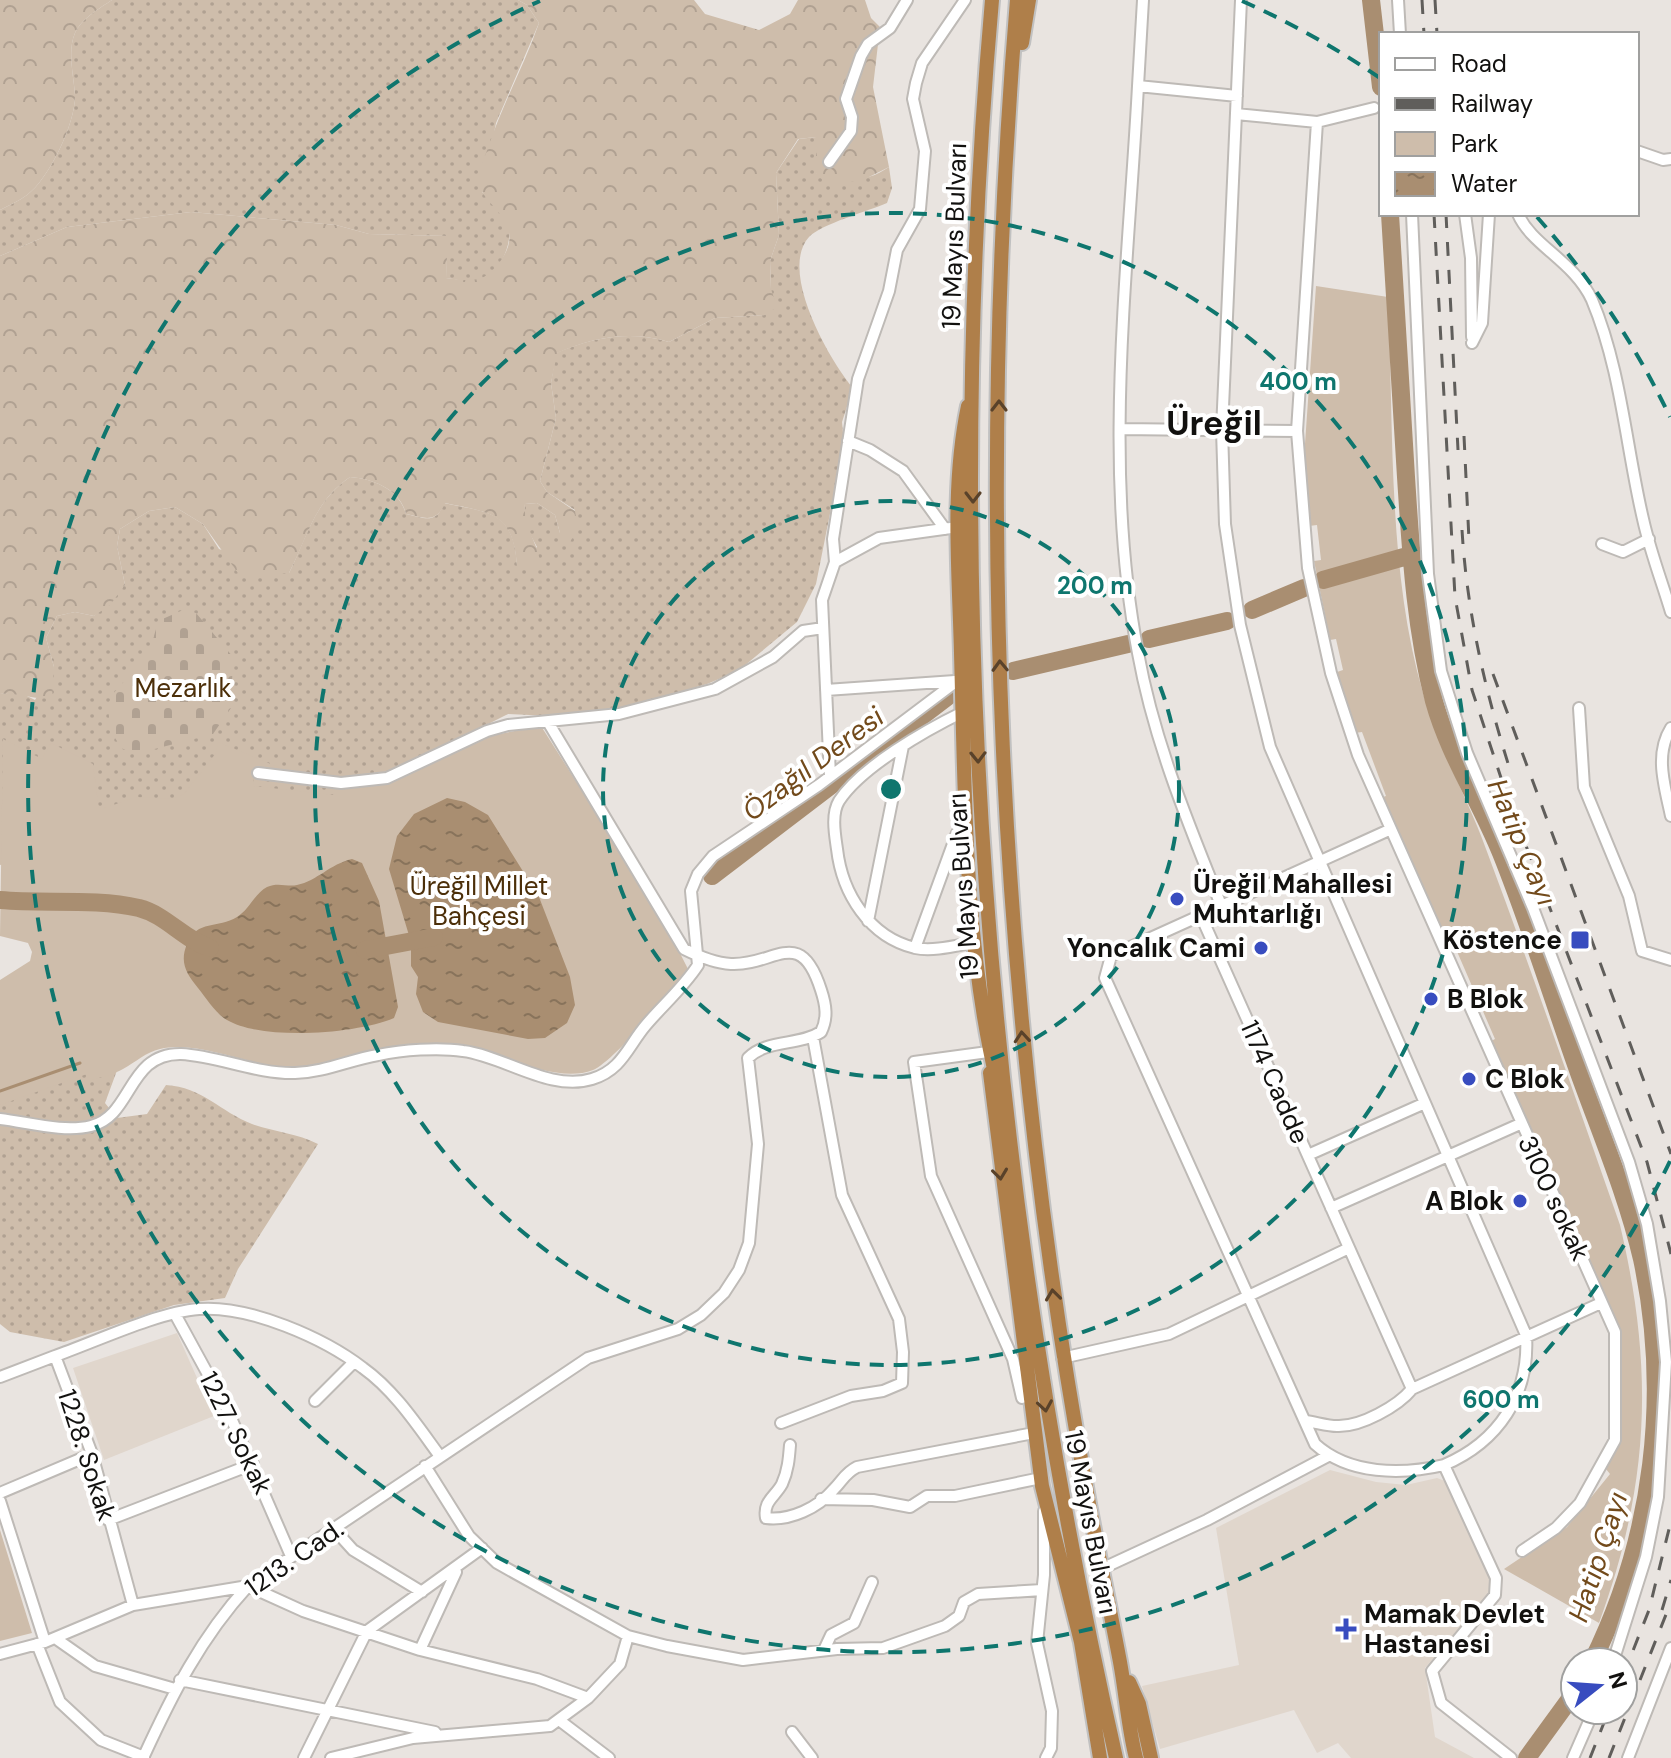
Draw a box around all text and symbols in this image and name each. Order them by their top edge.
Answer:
legend [1379,32,1639,216]
text: Road [1451,48,1507,79]
text: Railway [1451,88,1533,119]
text: Park [1451,128,1498,159]
street label: 19 Mayıs Bulvarı [934,142,974,330]
text: Water [1451,168,1517,199]
text: 400 m [1259,366,1337,397]
one-way arrow [990,399,1008,412]
district label: Üreğil [1166,401,1262,446]
one-way arrow [964,491,982,504]
text: 200 m [1057,570,1133,601]
one-way arrow [992,659,1009,672]
park label: Mezarlık [134,671,232,705]
water label: Özağıl Deresi [735,698,892,829]
one-way arrow [970,751,987,764]
water label: Hatip Çayı [1479,773,1565,911]
centre of rings [877,775,905,803]
street label: 19 Mayıs Bulvarı [940,792,986,980]
place label: Üreğil Mahallesi Muhtarlığı [1193,867,1392,931]
park label: Üreğil Millet Bahçesi [410,869,548,933]
marker: Üreğil Mahallesi Muhtarlığı [1168,890,1186,908]
place label: Köstence [1443,923,1562,957]
marker: Köstence [1569,929,1591,951]
place label: Yoncalık Cami [1067,931,1245,965]
marker: Yoncalık Cami [1252,939,1270,957]
place label: B Blok [1447,982,1524,1016]
marker: B Blok [1422,990,1440,1008]
street label: 1174 Cadde [1233,1015,1317,1149]
one-way arrow [1014,1030,1031,1043]
place label: C Blok [1485,1062,1565,1096]
marker: C Blok [1460,1070,1478,1088]
street label: 3100 sokak [1510,1130,1598,1266]
one-way arrow [992,1168,1009,1181]
place label: A Blok [1425,1184,1504,1218]
marker: A Blok [1511,1192,1529,1210]
one-way arrow [1045,1289,1062,1302]
street label: 1227. Sokak [192,1366,280,1500]
text: 600 m [1462,1384,1540,1415]
street label: 1228. Sokak [50,1385,124,1525]
one-way arrow [1036,1399,1053,1412]
street label: 19 Mayıs Bulvarı [1057,1427,1125,1617]
water label: Hatip Çayı [1560,1487,1636,1627]
street label: 1213. Cad. [238,1512,350,1604]
place label: Mamak Devlet Hastanesi [1364,1597,1545,1661]
marker: Mamak Devlet Hastanesi [1335,1618,1357,1640]
north arrow [1559,1646,1639,1726]
text: N [1601,1668,1634,1692]

